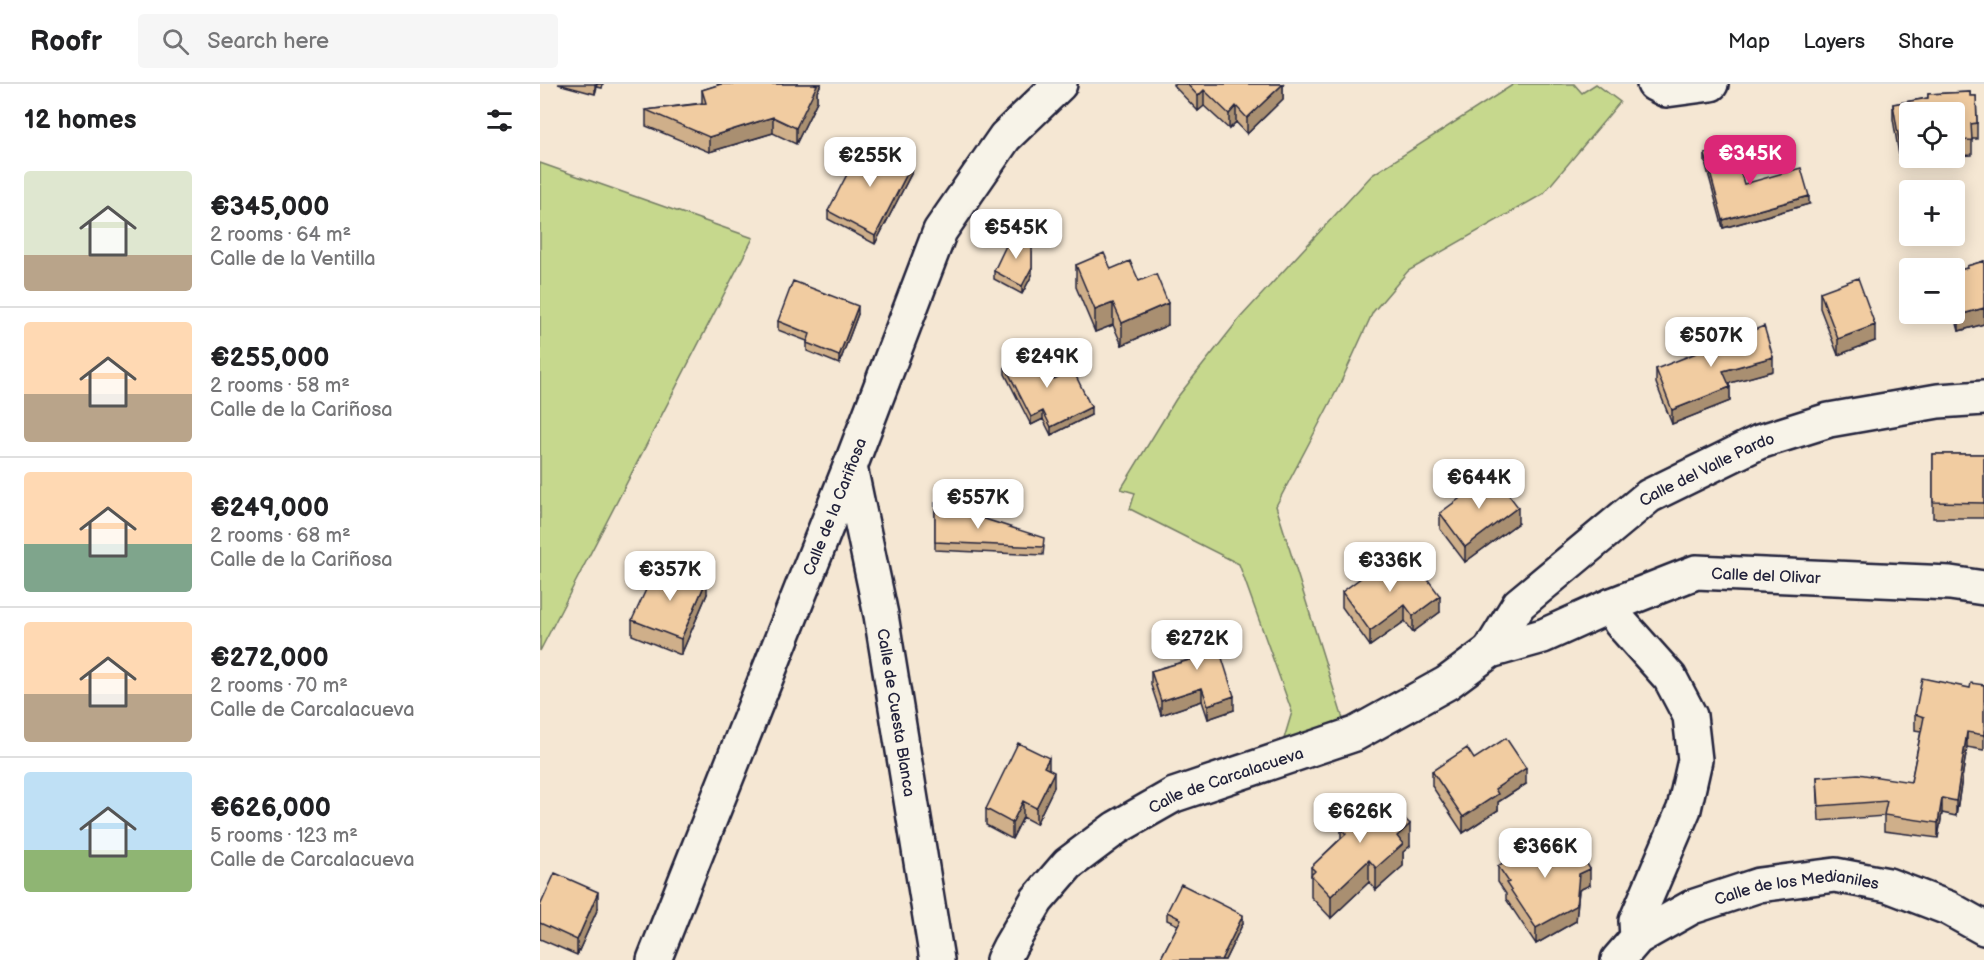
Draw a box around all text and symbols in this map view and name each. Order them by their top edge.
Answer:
search box [138,14,558,68]
text: Roofr [30,25,102,58]
icon: search [159,25,192,58]
text: Search here [207,28,329,55]
text: Map [1728,29,1770,54]
text: Layers [1803,29,1865,54]
text: Share [1898,29,1954,54]
map controls [1899,102,1965,324]
button: locate [1899,102,1965,168]
icon: filters [483,104,516,137]
text: 12 homes [24,105,136,136]
pin: €345K [1708,135,1792,186]
pin: €255K [828,137,912,188]
text: €345K [1718,142,1782,166]
text: €255K [838,144,902,168]
button: + [1899,180,1965,246]
text: €345,000 [210,192,329,223]
icon: home [72,195,144,267]
pin: €545K [974,209,1058,260]
text: €545K [984,216,1048,240]
text: 2 rooms · 64 m² [210,223,351,247]
text: Calle de la Ventilla [210,247,376,271]
button: − [1899,258,1965,324]
pin: €507K [1669,317,1753,368]
text: €507K [1679,324,1743,348]
pin: €249K [1005,338,1089,389]
text: €255,000 [210,343,330,374]
text: €249K [1015,345,1079,369]
icon: home [72,346,144,418]
text: 2 rooms · 58 m² [210,374,350,398]
text: Calle de la Cariñosa [210,398,393,422]
street label: Calle del Valle Pardo [1636,430,1777,511]
street label: Calle de la Cariñosa [800,436,871,579]
pin: €644K [1437,459,1521,510]
text: €644K [1447,466,1511,490]
pin: €557K [936,479,1020,530]
text: €557K [947,486,1009,510]
text: €249,000 [210,493,329,524]
icon: home [72,496,144,568]
text: 2 rooms · 68 m² [210,524,351,548]
pin: €336K [1348,542,1432,593]
text: Calle de la Cariñosa [210,548,393,572]
text: €336K [1358,549,1422,573]
pin: €357K [628,551,712,602]
text: €357K [639,558,701,582]
street label: Calle del Olivar [1711,565,1821,588]
pin: €272K [1155,620,1239,671]
street label: Calle de Cuesta Blanca [872,627,918,798]
text: €272K [1165,627,1229,651]
text: €272,000 [210,643,329,674]
icon: home [72,646,144,718]
text: 2 rooms · 70 m² [210,674,348,698]
text: Calle de Carcalacueva [210,698,415,722]
street label: Calle de Carcalacueva [1146,744,1306,818]
text: €626,000 [210,793,331,824]
pin: €626K [1318,793,1402,844]
icon: home [72,796,144,868]
text: €626K [1328,800,1392,824]
text: 5 rooms · 123 m² [210,824,358,848]
pin: €366K [1503,828,1587,879]
text: €366K [1513,835,1577,859]
text: Calle de Carcalacueva [210,848,415,872]
street label: Calle de los Medianiles [1712,867,1880,910]

